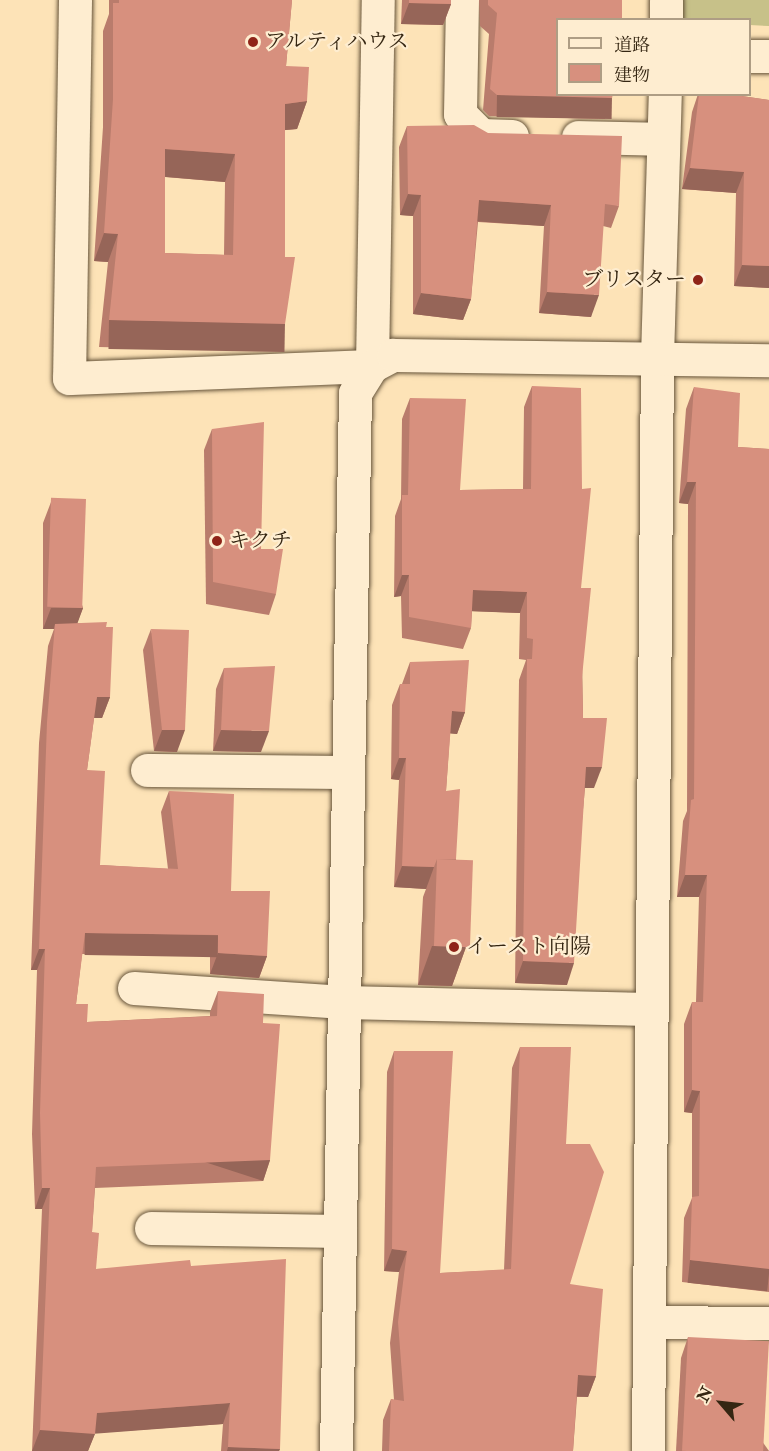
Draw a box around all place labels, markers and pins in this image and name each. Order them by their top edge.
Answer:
place label: アルティハウス [265,29,412,55]
marker: アルティハウス [246,35,260,49]
place label: ブリスター [581,267,686,293]
marker: ブリスター [691,273,705,287]
place label: キクチ [229,528,292,554]
marker: キクチ [210,534,224,548]
place label: イースト向陽 [466,934,592,960]
marker: イースト向陽 [447,940,461,954]

